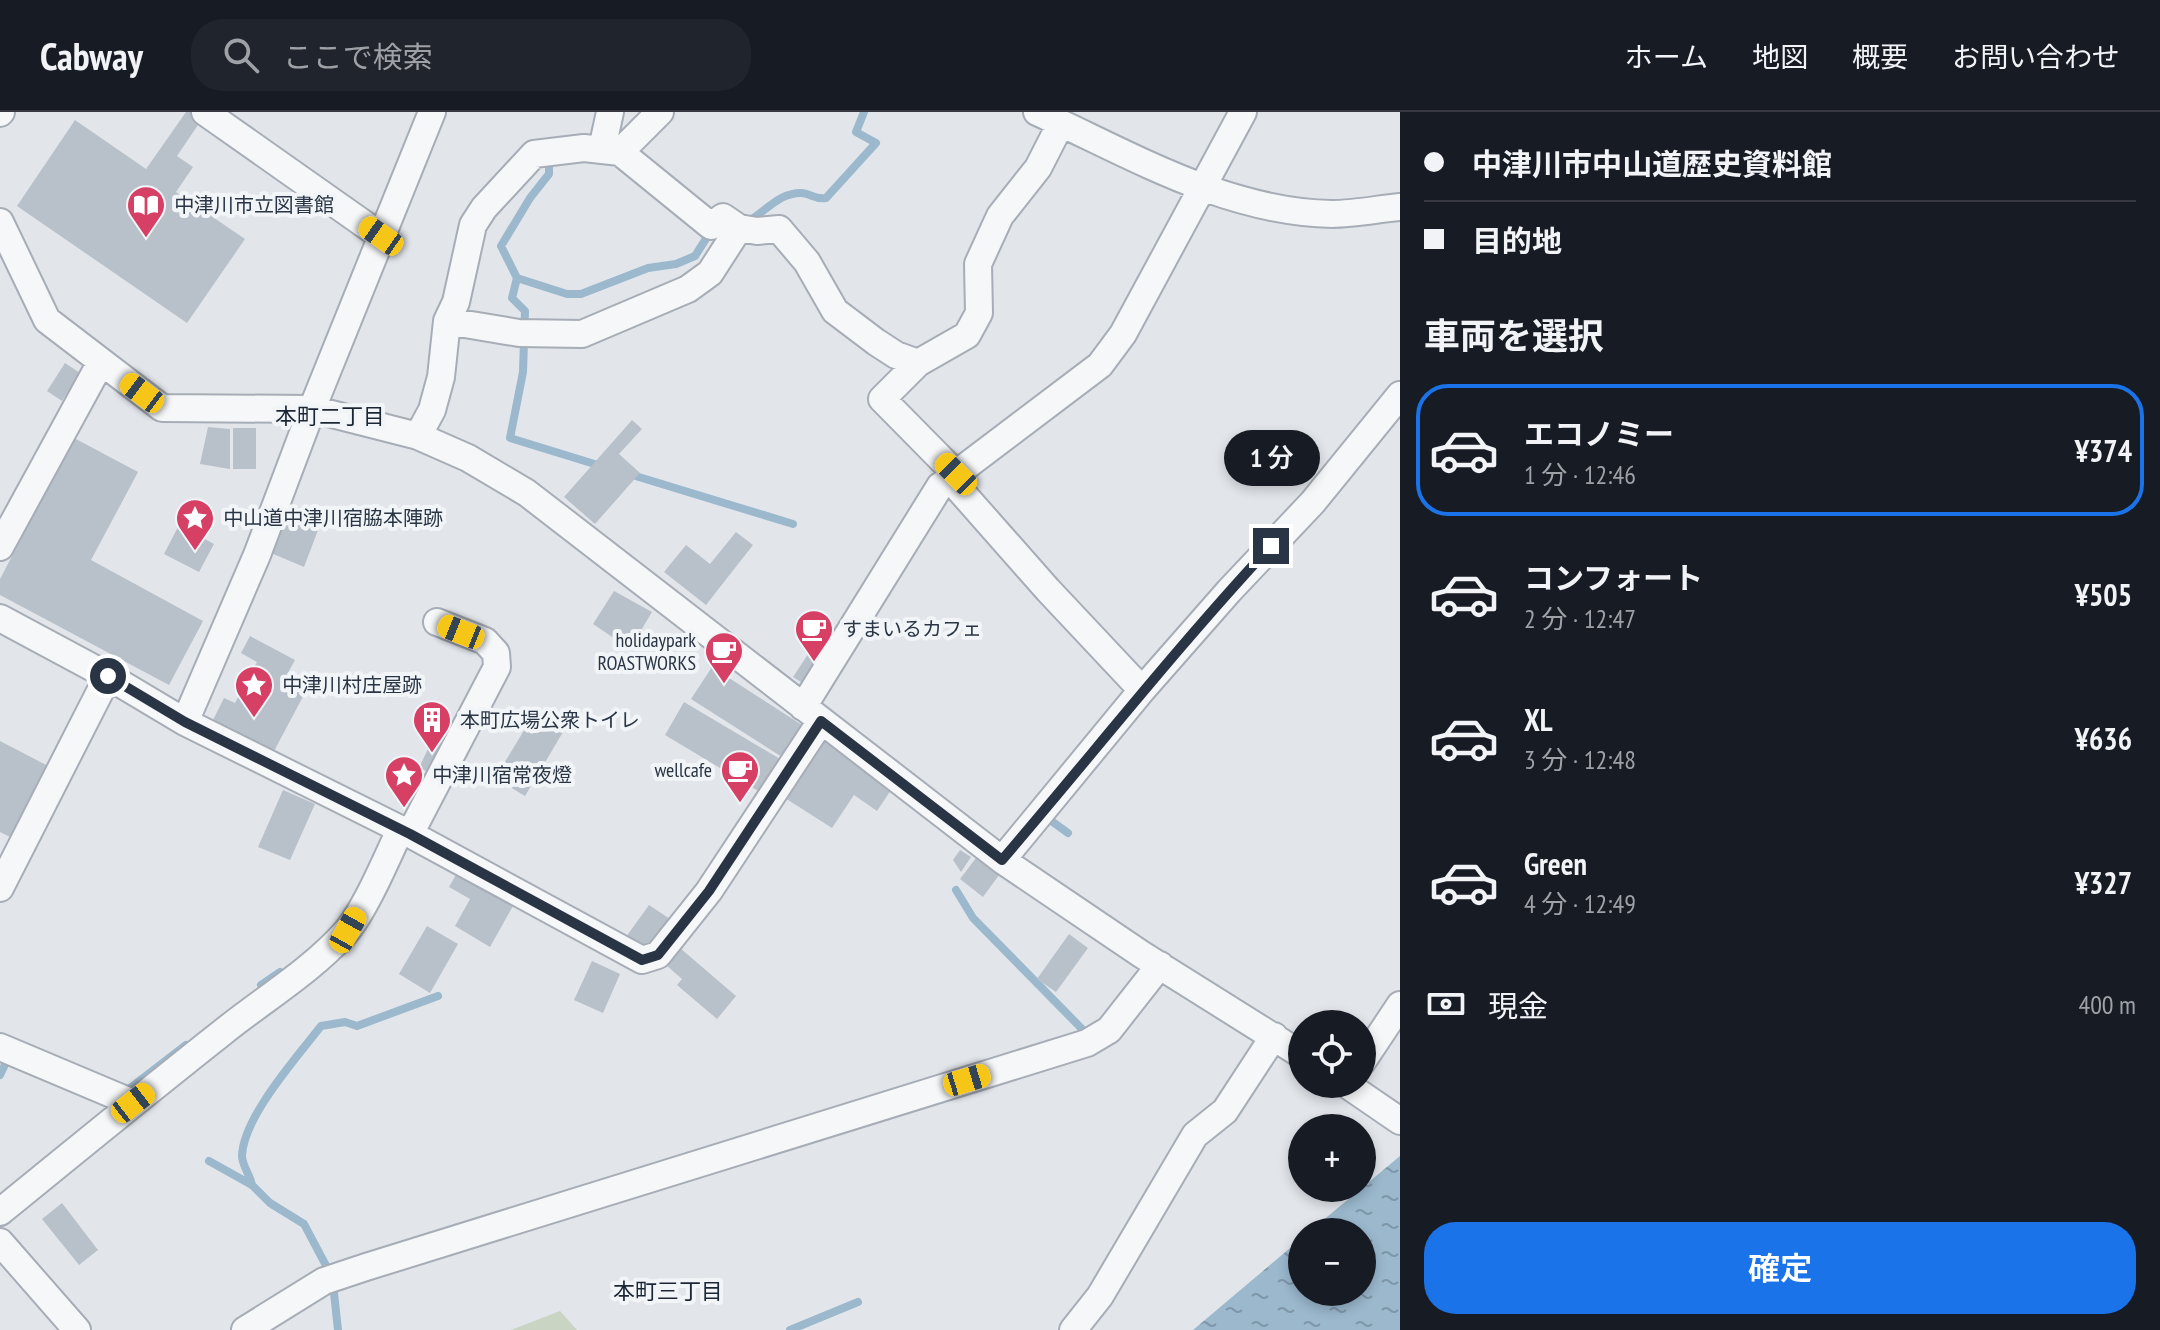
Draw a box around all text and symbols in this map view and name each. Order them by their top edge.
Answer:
search box [191,19,751,91]
text: Cabway [40,31,143,80]
icon: search [219,33,263,77]
text: ここで検索 [283,37,433,76]
text: ホーム [1625,38,1708,75]
text: 地図 [1752,38,1808,75]
text: 概要 [1852,38,1908,75]
text: お問い合わせ [1952,38,2120,75]
text: 中津川市中山道歴史資料館 [1472,144,1832,183]
library icon: 中津川市立図書館 [125,184,167,239]
place label: 中津川市立図書館 [174,192,334,218]
car [354,212,408,260]
text: 目的地 [1472,221,1562,260]
text: 車両を選択 [1424,312,1604,359]
car [116,369,168,417]
district label: 本町二丁目 [275,402,385,430]
icon: car [1428,414,1500,486]
text: エコノミー [1524,414,1674,453]
callout: 1 分 [1223,430,1319,486]
text: ¥374 [2075,431,2132,470]
text: 1 分 [1250,441,1294,474]
car [931,449,981,499]
text: 1 分 · 12:46 [1524,458,1636,491]
place icon: 中山道中津川宿脇本陣跡 [174,497,216,552]
place label: 中山道中津川宿脇本陣跡 [223,505,443,531]
route end [1253,528,1289,564]
icon: car [1428,558,1500,630]
text: コンフォート [1524,558,1703,597]
text: ¥505 [2075,575,2132,614]
text: 2 分 · 12:47 [1524,602,1636,635]
cafe icon: すまいるカフェ [793,608,835,663]
car [434,612,488,652]
place label: すまいるカフェ [842,616,982,642]
place label: holidaypark ROASTWORKS [598,627,696,676]
cafe icon: holidaypark ROASTWORKS [703,630,745,685]
route start [90,658,126,694]
place icon: 中津川村庄屋跡 [233,664,275,719]
place label: 中津川村庄屋跡 [282,672,422,698]
building icon: 本町広場公衆トイレ [411,699,453,754]
text: XL [1524,700,1553,739]
icon: car [1428,702,1500,774]
place label: 本町広場公衆トイレ [460,707,640,733]
text: ¥636 [2075,719,2132,758]
text: 3 分 · 12:48 [1524,743,1636,776]
cafe icon: wellcafe [719,749,761,804]
place icon: 中津川宿常夜燈 [383,754,425,809]
place label: wellcafe [654,757,712,783]
place label: 中津川宿常夜燈 [432,762,572,788]
text: Green [1524,844,1587,883]
icon: car [1428,846,1500,918]
text: ¥327 [2075,863,2132,902]
text: 4 分 · 12:49 [1524,887,1636,920]
car [326,903,370,957]
icon: cash [1424,982,1468,1026]
text: 現金 [1488,986,1548,1025]
text: 400 m [2078,988,2136,1021]
map controls [1288,1010,1376,1306]
button: locate [1288,1010,1376,1098]
car [941,1062,993,1098]
car [107,1079,159,1127]
button: + [1288,1114,1376,1202]
button: − [1288,1218,1376,1306]
button: 確定 [1424,1222,2136,1314]
district label: 本町三丁目 [613,1277,723,1305]

